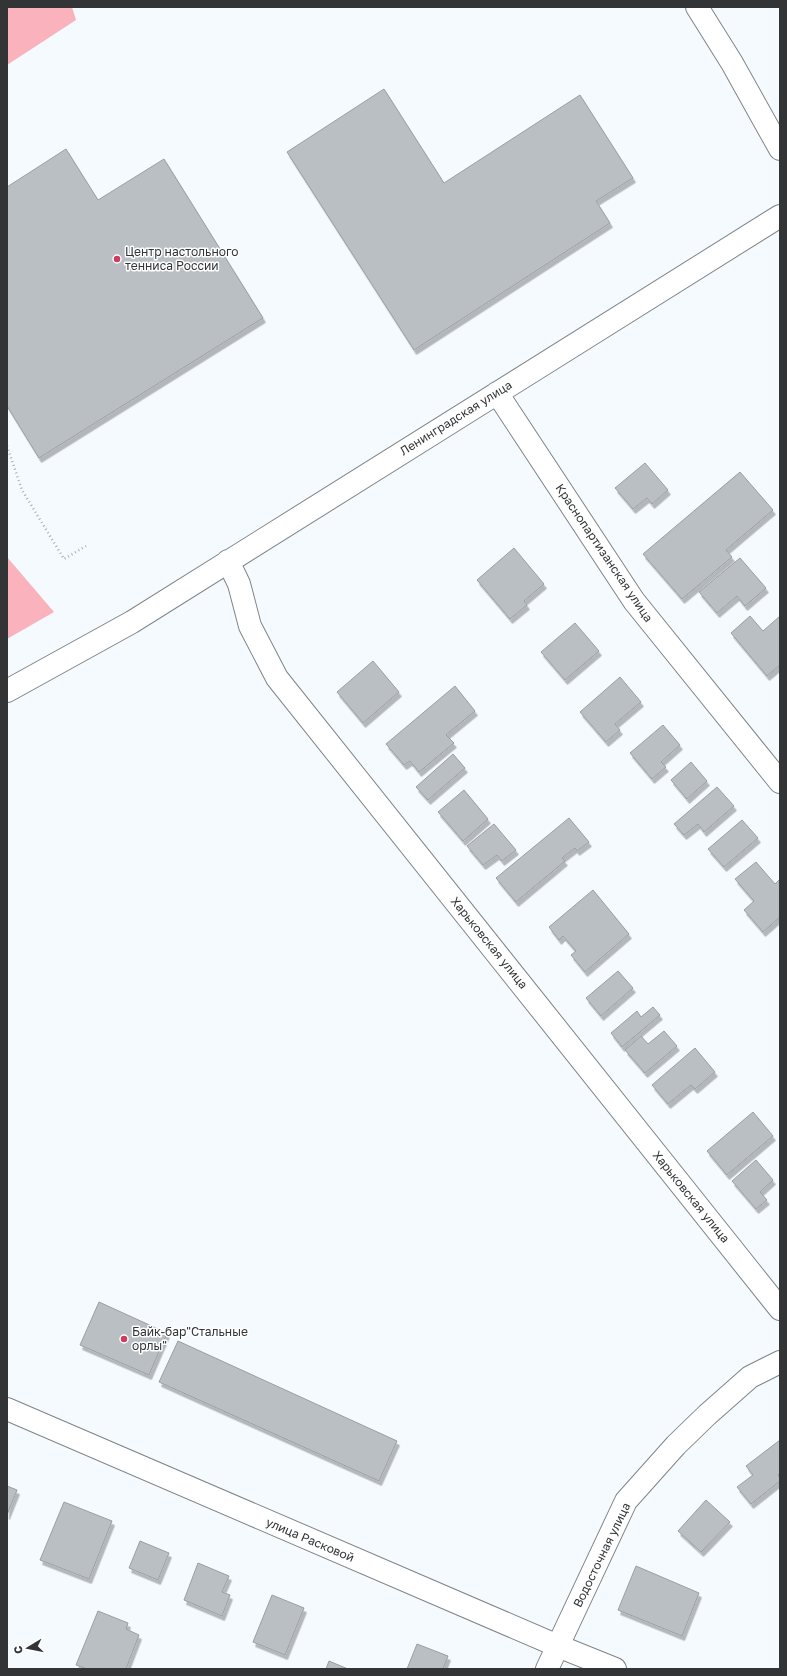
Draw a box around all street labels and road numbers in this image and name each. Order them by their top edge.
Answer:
street label: Ленинградская улица [397,377,515,458]
street label: Краснопартизанская улица [552,481,656,625]
street label: Харьковская улица [448,894,531,992]
street label: Харьковская улица [650,1148,733,1246]
street label: Водосточная улица [570,1500,633,1610]
street label: улица Расковой [264,1514,357,1565]

